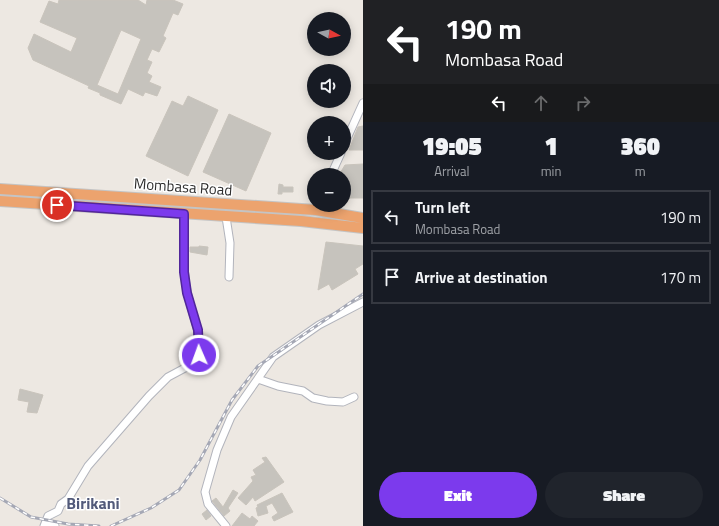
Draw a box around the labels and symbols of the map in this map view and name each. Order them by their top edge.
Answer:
north arrow [307,12,351,56]
street label: Mombasa Road [133,172,233,201]
pin [40,188,74,222]
position arrow [178,334,220,376]
district label: Birikani [66,491,120,515]

